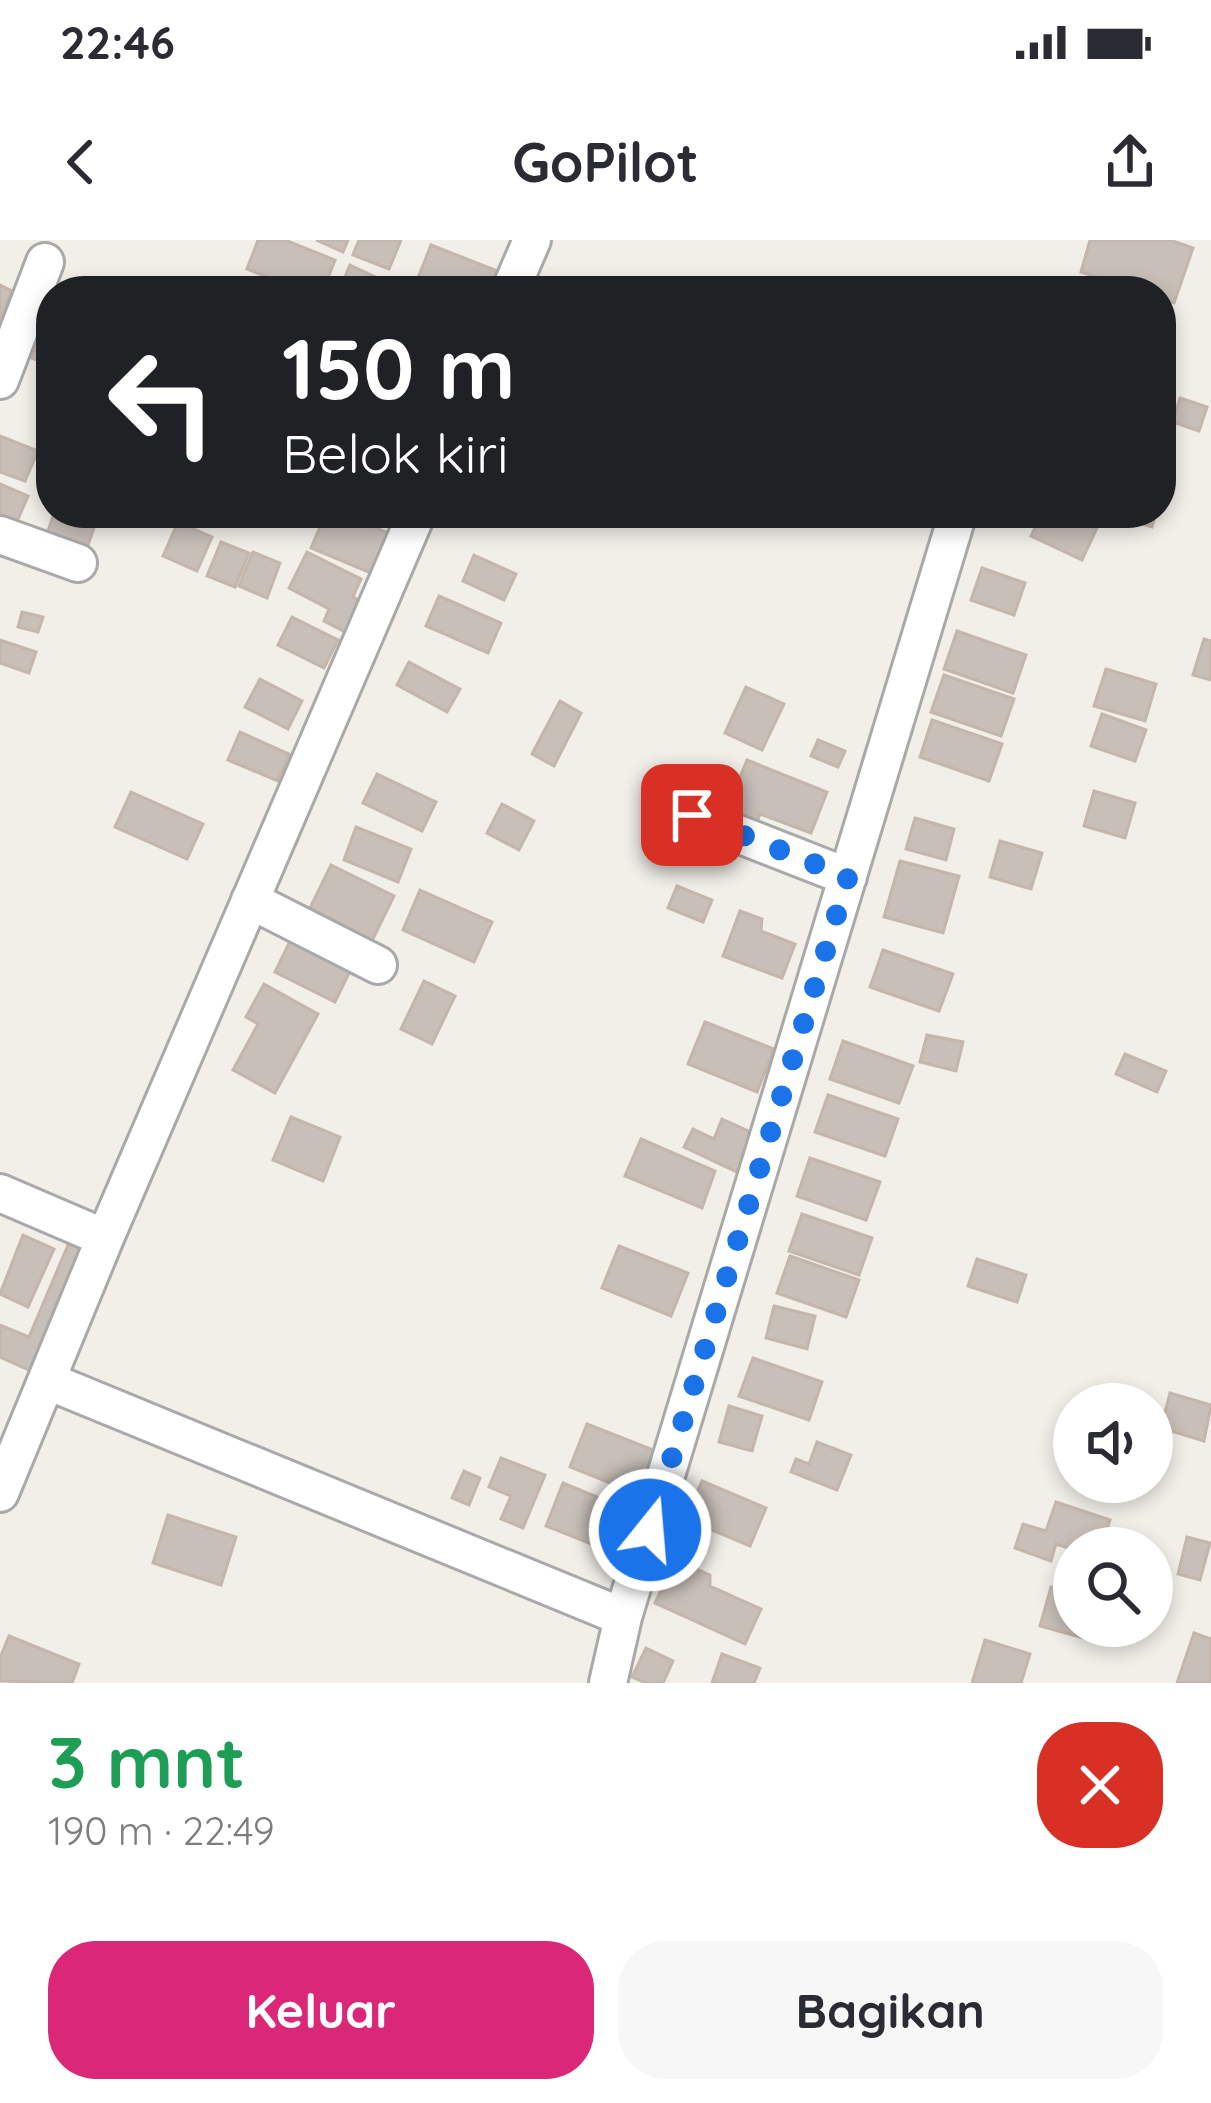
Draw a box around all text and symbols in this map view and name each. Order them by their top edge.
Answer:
text: 22:46 [60,14,175,70]
text: GoPilot [512,128,699,196]
icon: back [48,129,114,195]
icon: share [1097,129,1163,195]
text: 150 m [282,315,516,420]
icon: left [84,324,240,480]
text: Belok kiri [282,419,509,487]
pin [641,764,743,866]
icon: arrive [659,782,725,848]
map controls [1053,1383,1173,1647]
button: sound [1053,1383,1173,1503]
position arrow [587,1467,713,1593]
button: search [1053,1527,1173,1647]
text: 3 mnt [48,1716,246,1806]
button: close [1037,1722,1163,1848]
text: 190 m · 22:49 [48,1806,275,1855]
button: Keluar [48,1941,594,2079]
button: Bagikan [618,1941,1163,2079]

